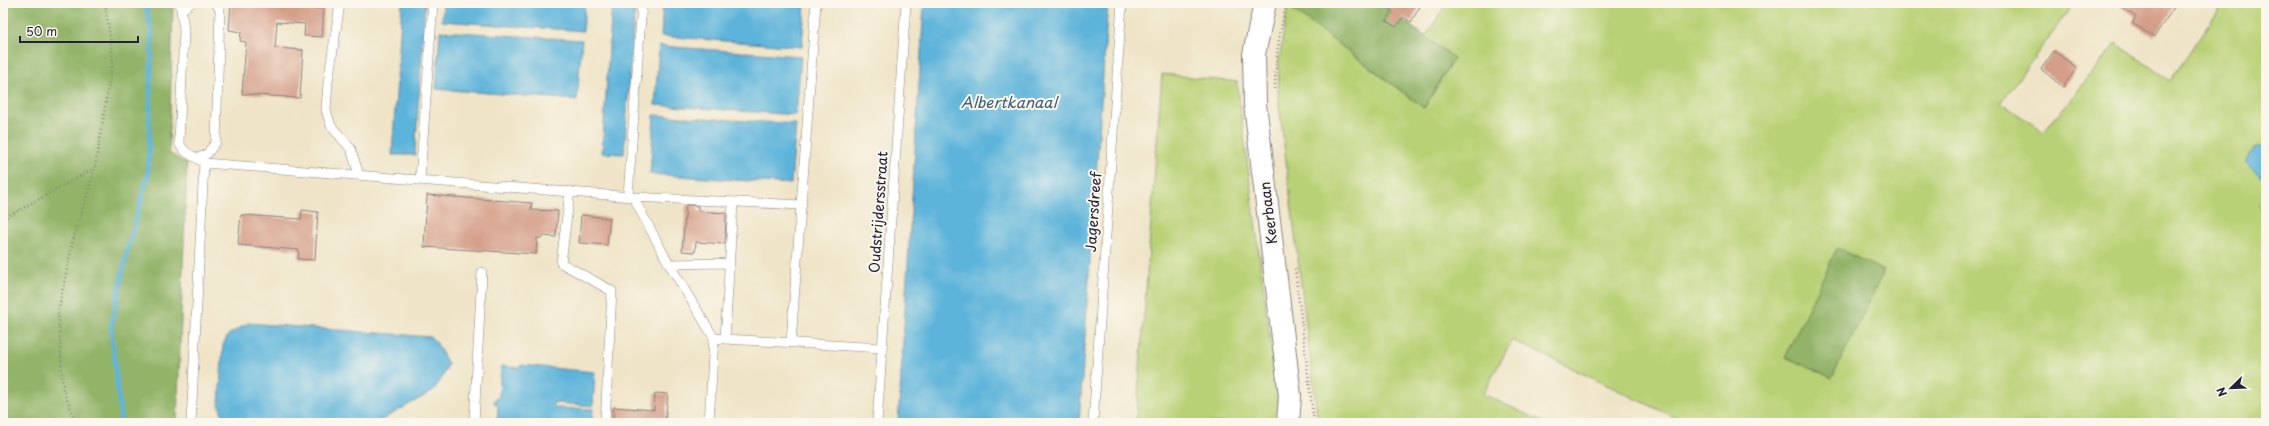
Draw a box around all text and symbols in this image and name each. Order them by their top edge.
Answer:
scale bar [20,18,138,44]
text: 50 m [26,22,57,40]
water label: Albertkanaal [961,90,1060,113]
street label: Oudstrijdersstraat [863,150,893,274]
street label: Jagersdreef [1080,170,1106,253]
street label: Keerbaan [1254,180,1282,246]
north arrow [2211,368,2251,408]
text: N [2212,385,2231,399]

